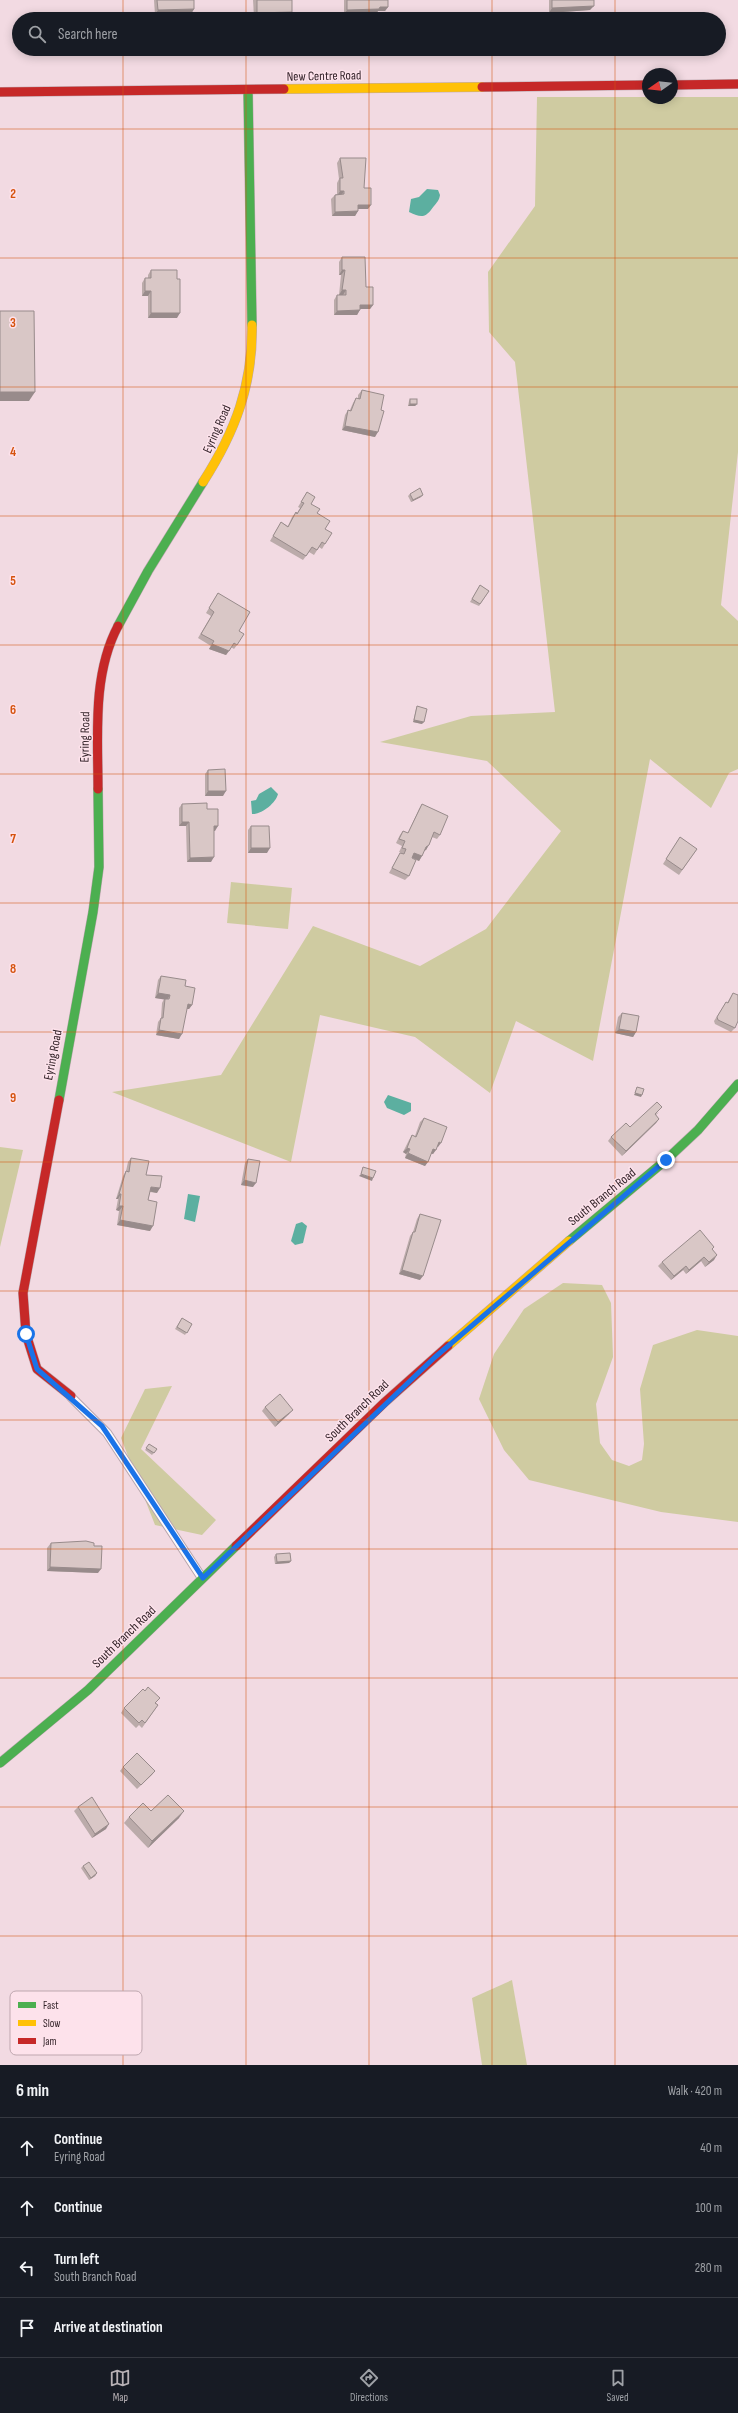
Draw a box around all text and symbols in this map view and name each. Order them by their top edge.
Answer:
search box [12,12,726,56]
icon: search [26,23,48,45]
text: Search here [58,25,118,44]
street label: New Centre Road [287,67,361,85]
north arrow [642,68,678,104]
text: 2 [10,186,16,202]
text: 3 [10,315,16,331]
street label: Eyring Road [199,402,235,456]
text: 4 [10,444,16,460]
text: 5 [10,573,16,589]
text: 6 [10,702,16,718]
street label: Eyring Road [77,711,93,763]
text: 7 [10,831,16,847]
text: 8 [10,961,16,977]
street label: Eyring Road [40,1028,66,1082]
text: 9 [10,1090,16,1106]
route end [657,1151,675,1169]
street label: South Branch Road [565,1165,639,1229]
route start [17,1325,35,1343]
street label: South Branch Road [322,1377,392,1445]
street label: South Branch Road [89,1603,159,1671]
legend [10,1991,142,2055]
text: Fast [43,1999,59,2012]
text: Slow [43,2017,60,2030]
text: Jam [42,2035,57,2048]
text: 6 min [16,2081,49,2101]
text: Walk · 420 m [668,2083,722,2099]
text: Continue [54,2130,103,2149]
icon: ahead [16,2137,38,2159]
text: 40 m [700,2140,722,2156]
text: Eyring Road [54,2149,105,2165]
icon: ahead [16,2197,38,2219]
text: Continue [54,2198,103,2217]
text: 100 m [695,2200,722,2216]
text: Turn left [54,2250,99,2269]
icon: left [16,2257,38,2279]
text: 280 m [695,2260,722,2276]
text: South Branch Road [54,2269,136,2285]
icon: arrive [16,2317,38,2339]
text: Arrive at destination [54,2318,163,2337]
tab: Map [109,2367,131,2404]
tab: Directions [350,2367,388,2404]
tab: Saved [607,2367,629,2404]

